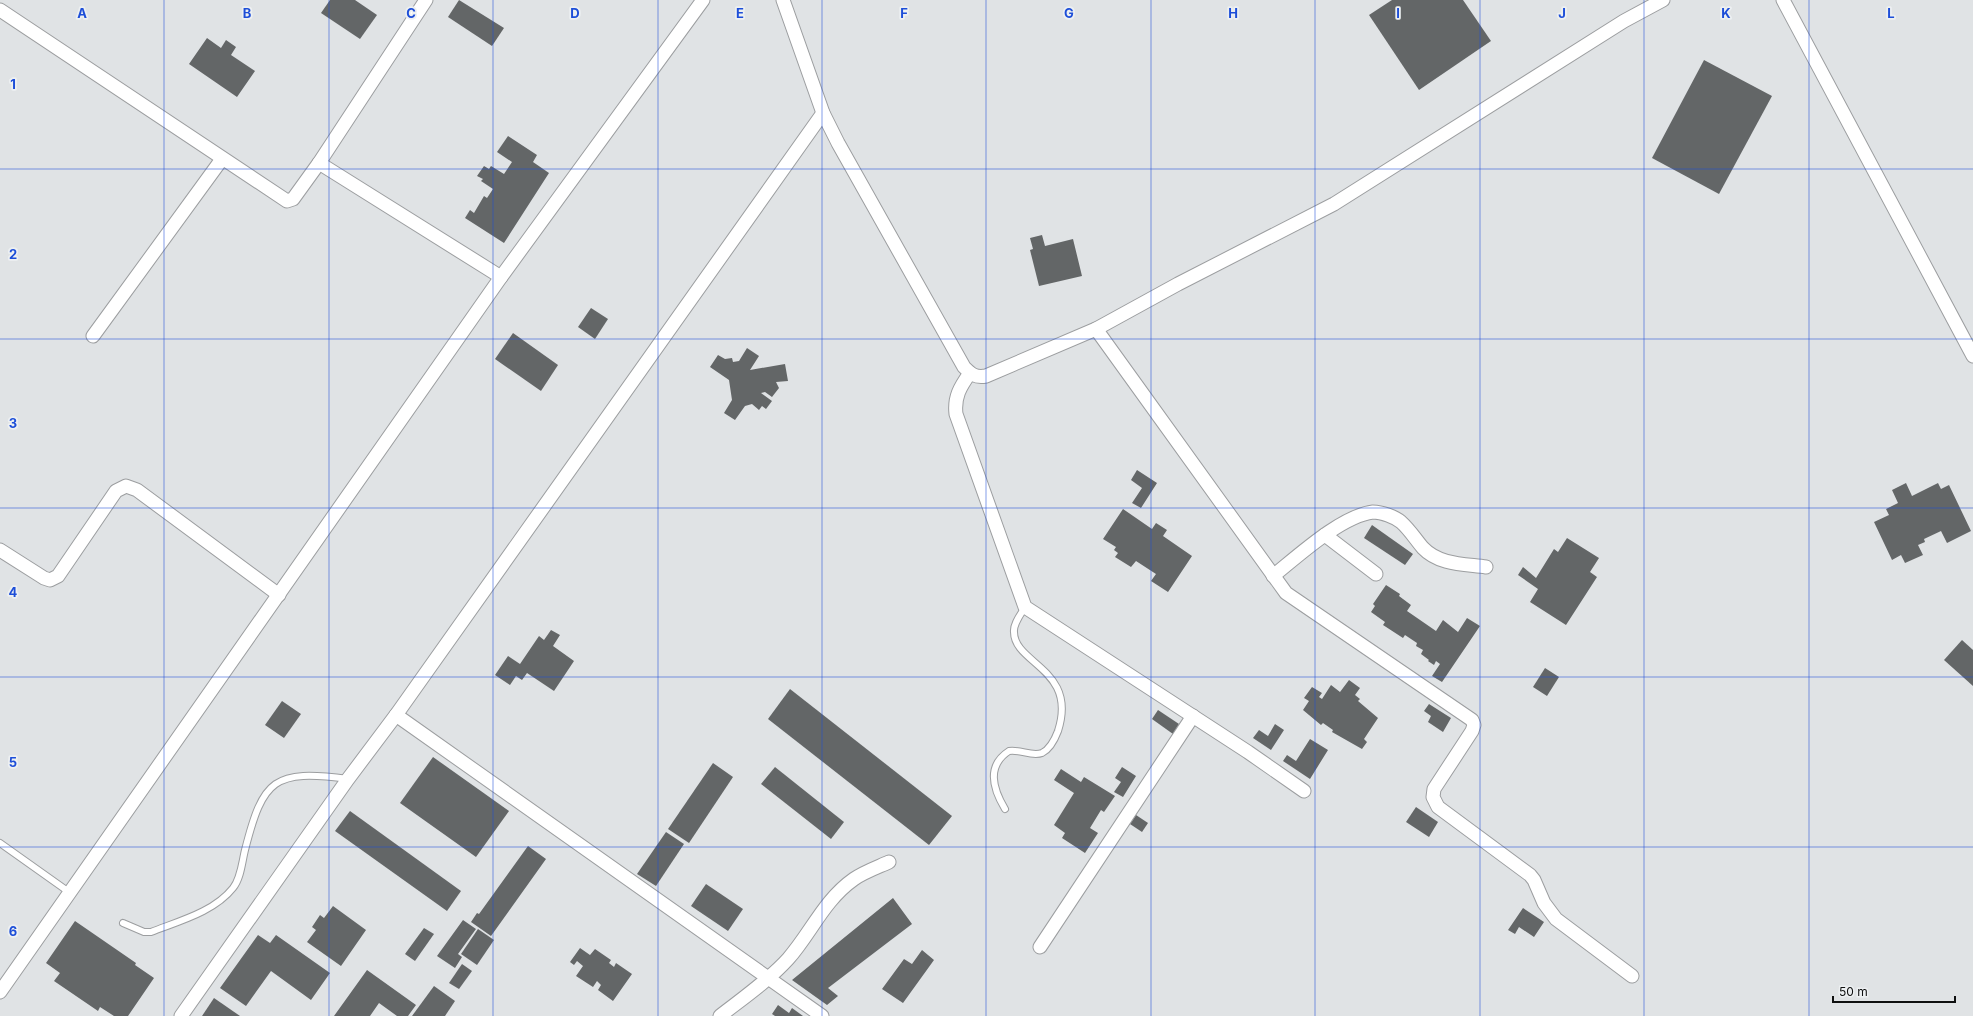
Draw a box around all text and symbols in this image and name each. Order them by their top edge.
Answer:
text: A [77,5,87,21]
text: B [243,5,252,21]
text: C [406,5,416,21]
text: D [570,5,580,21]
text: E [736,5,744,21]
text: F [900,5,908,21]
text: G [1064,5,1074,21]
text: H [1228,5,1238,21]
text: I [1396,5,1400,21]
text: J [1558,5,1566,21]
text: K [1721,5,1731,21]
text: L [1887,5,1895,21]
text: 1 [10,76,16,92]
text: 2 [9,246,17,262]
text: 3 [9,415,17,431]
text: 4 [9,584,18,600]
text: 5 [9,754,17,770]
text: 6 [9,923,17,939]
scale bar [1833,978,1955,1004]
text: 50 m [1839,984,1868,999]

